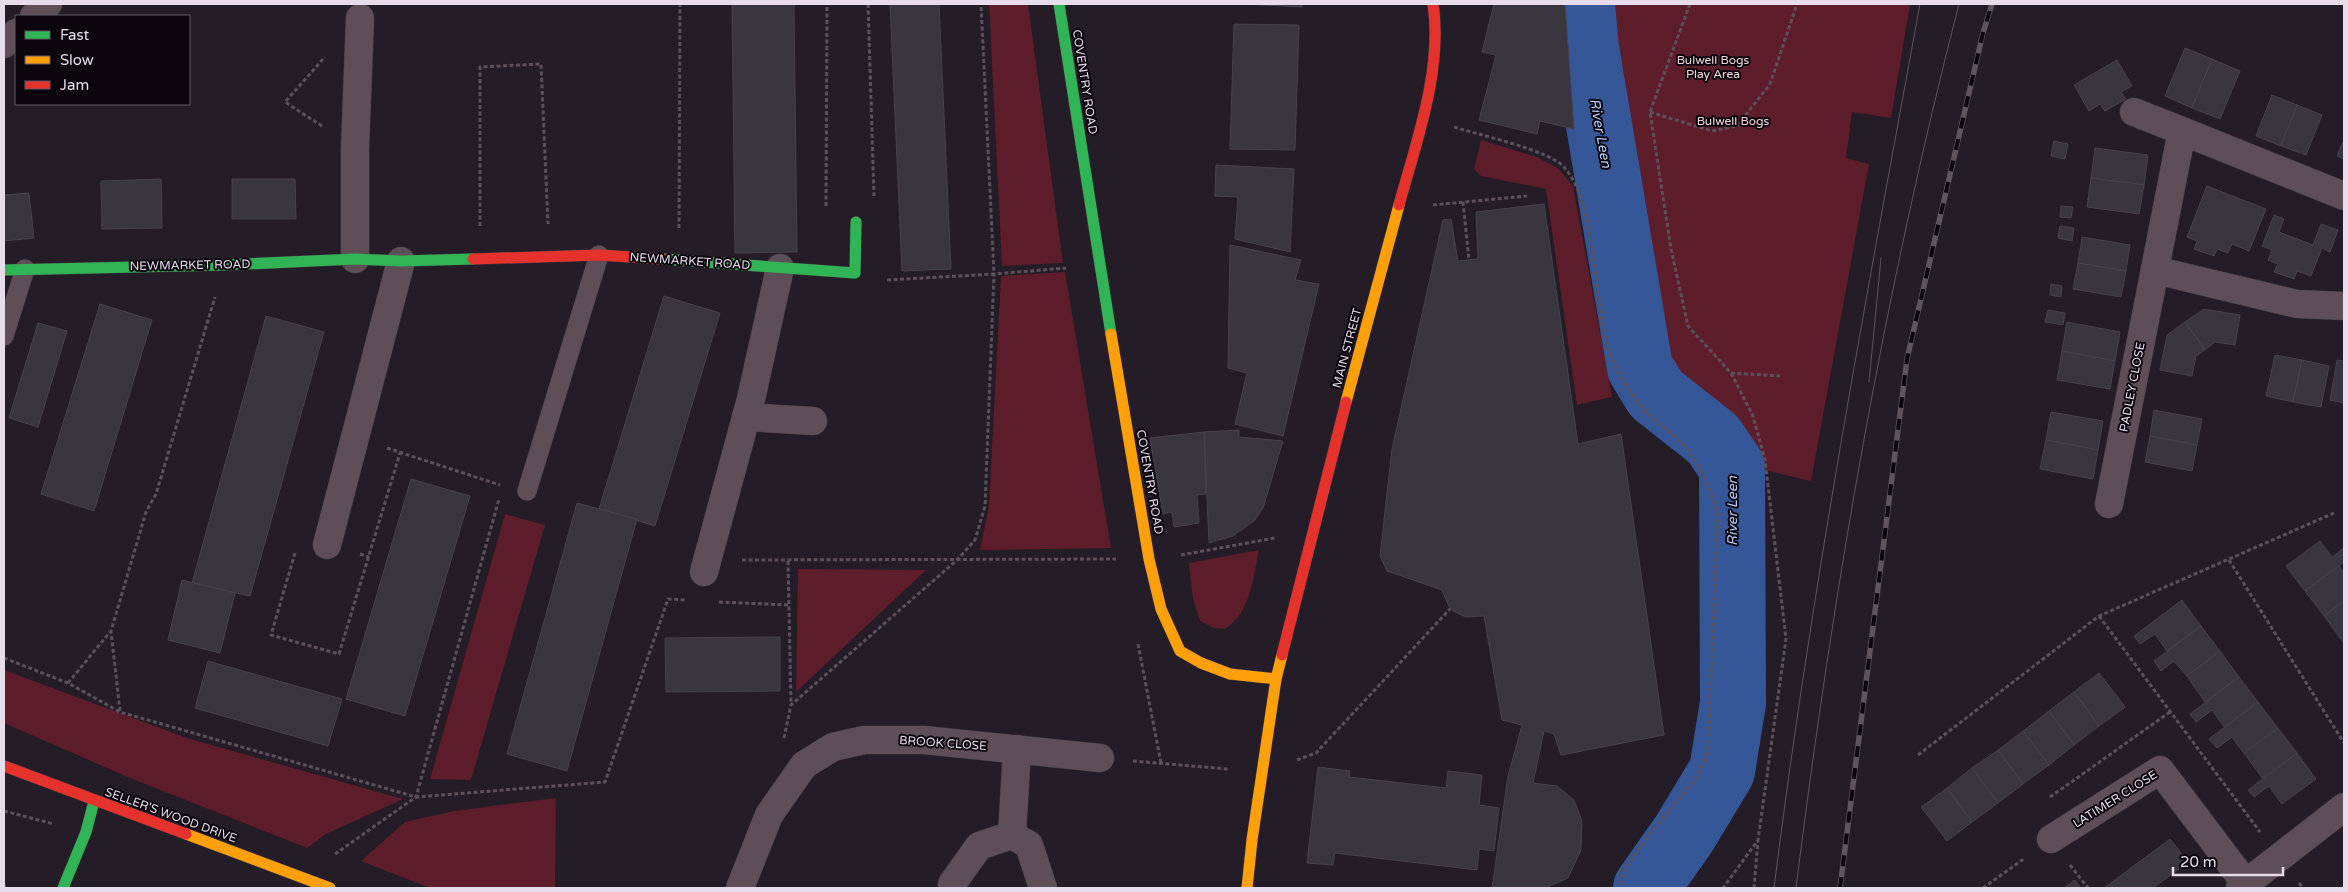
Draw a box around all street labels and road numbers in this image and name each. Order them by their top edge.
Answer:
street label: COVENTRY ROAD [1070,29,1100,135]
street label: NEWMARKET ROAD [629,250,751,272]
street label: NEWMARKET ROAD [130,257,250,273]
street label: MAIN STREET [1330,306,1365,389]
street label: PADLEY CLOSE [2116,341,2148,433]
street label: COVENTRY ROAD [1134,429,1166,535]
street label: BROOK CLOSE [899,733,987,753]
street label: LATIMER CLOSE [2070,767,2160,831]
street label: SELLER'S WOOD DRIVE [103,785,239,845]

